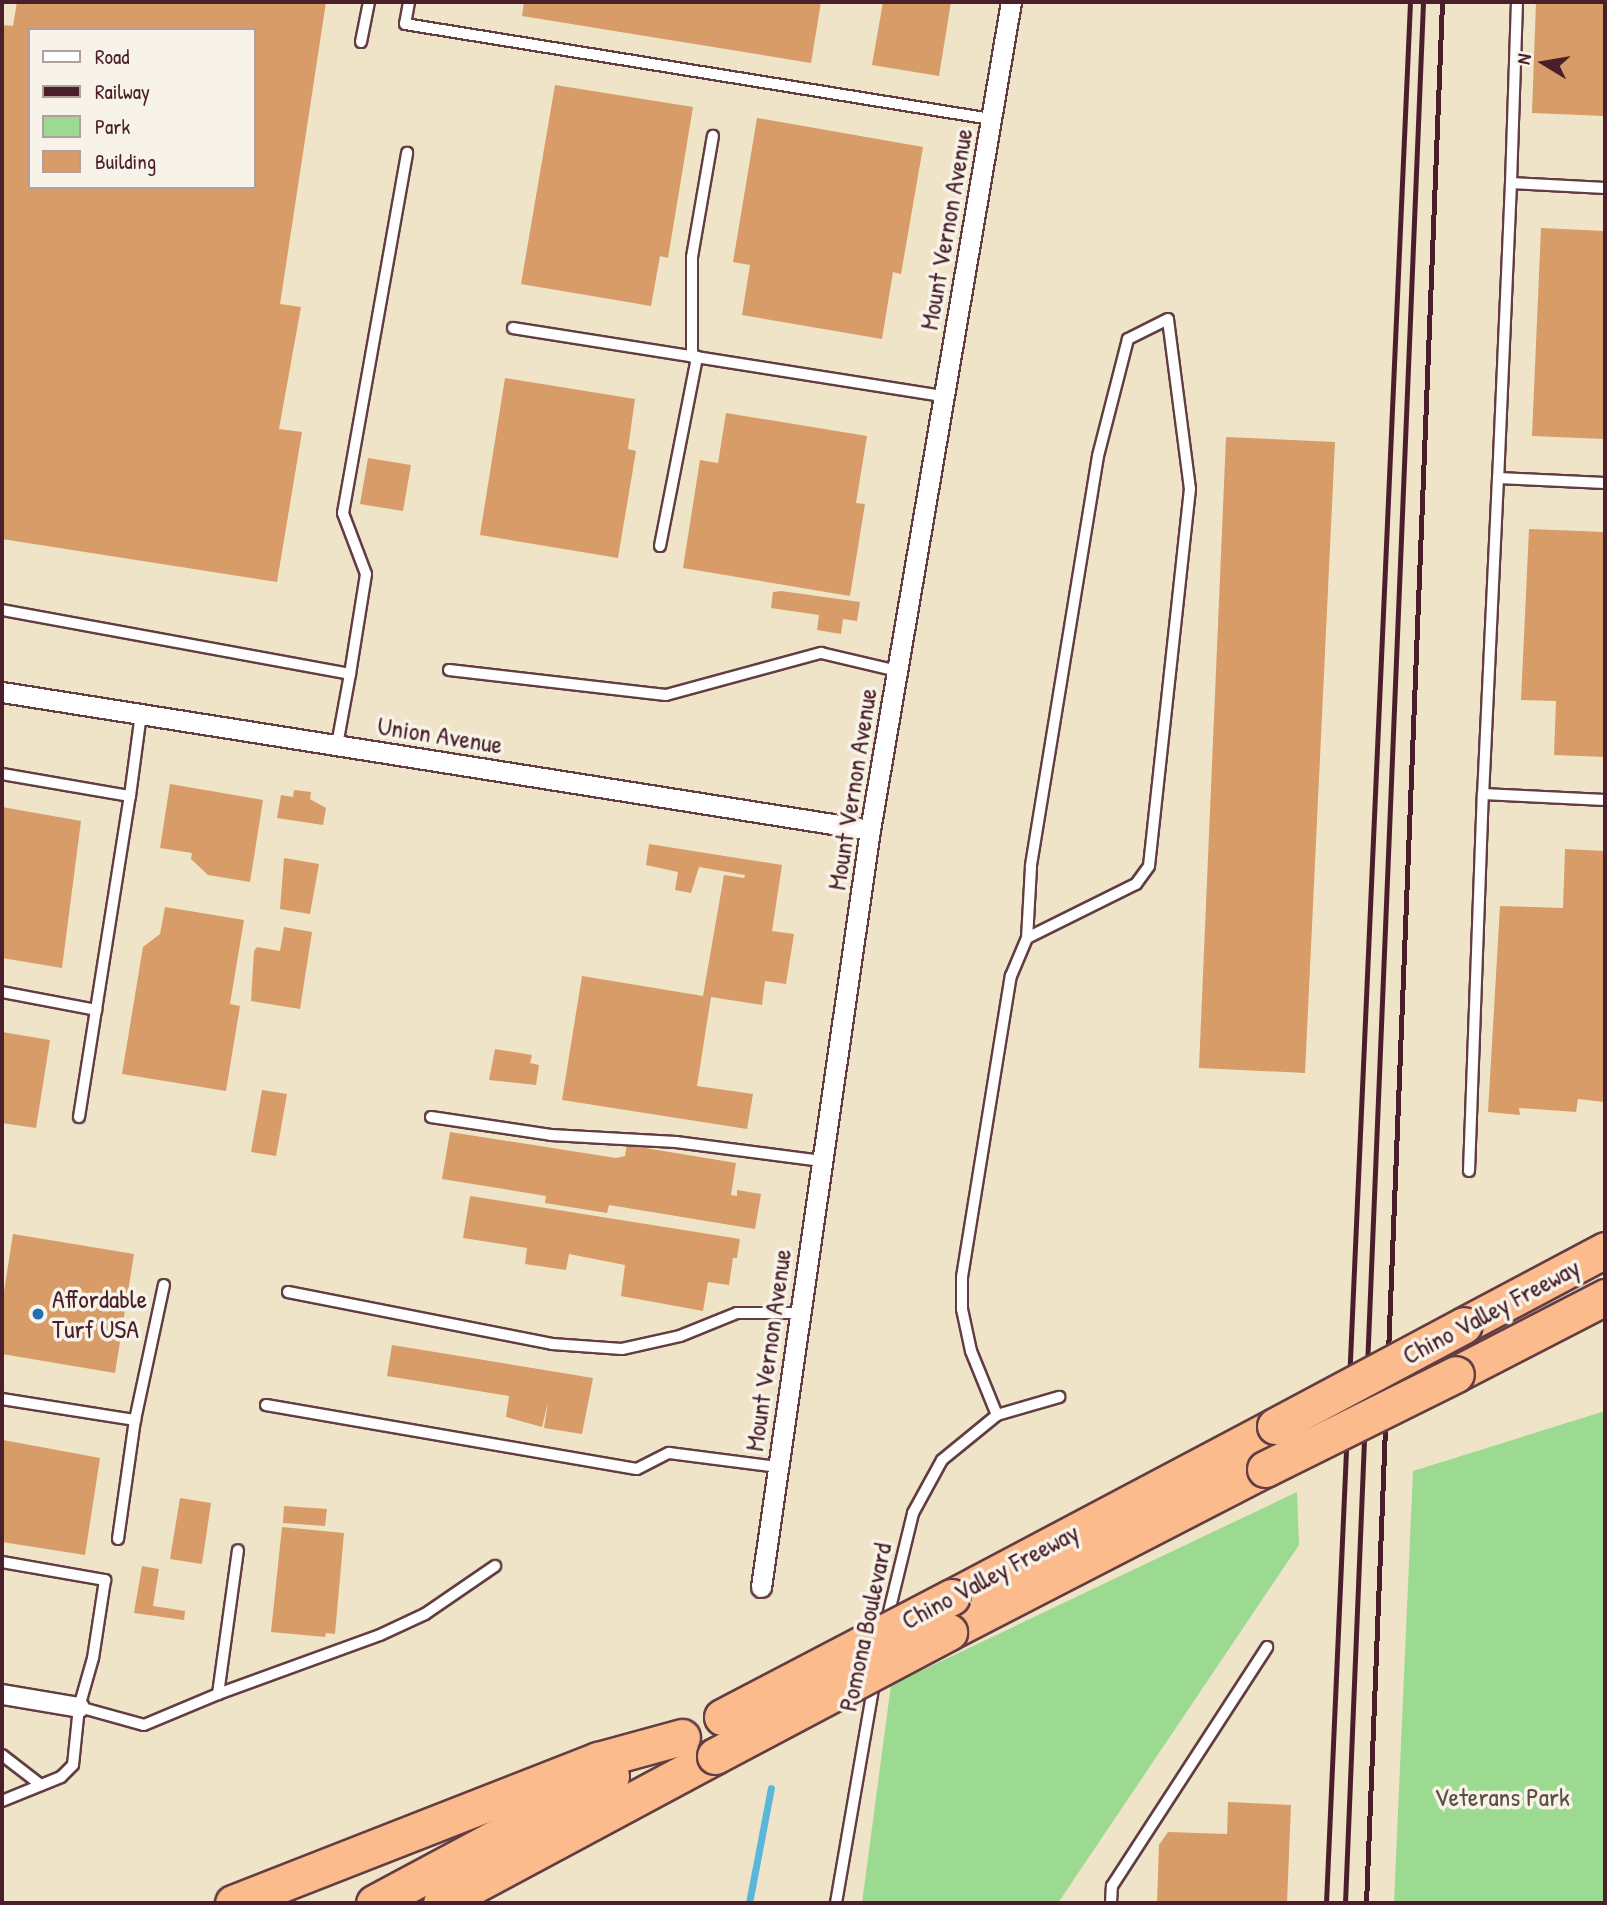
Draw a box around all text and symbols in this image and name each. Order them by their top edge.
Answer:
legend [28,28,256,189]
north arrow [1509,28,1579,98]
text: Road [95,42,129,71]
text: N [1510,52,1537,66]
text: Railway [95,77,150,106]
text: Park [95,112,130,141]
street label: Mount Vernon Avenue [913,126,979,332]
text: Building [95,147,156,176]
street label: Mount Vernon Avenue [821,686,883,892]
street label: Union Avenue [375,710,505,760]
street label: Mount Vernon Avenue [738,1247,798,1453]
street label: Chino Valley Freeway [1397,1251,1585,1371]
place label: Affordable Turf USA [52,1283,147,1344]
marker: Affordable Turf USA [30,1306,46,1322]
street label: Chino Valley Freeway [896,1516,1084,1636]
street label: Pomona Boulevard [832,1540,898,1714]
park label: Veterans Park [1434,1781,1570,1813]

